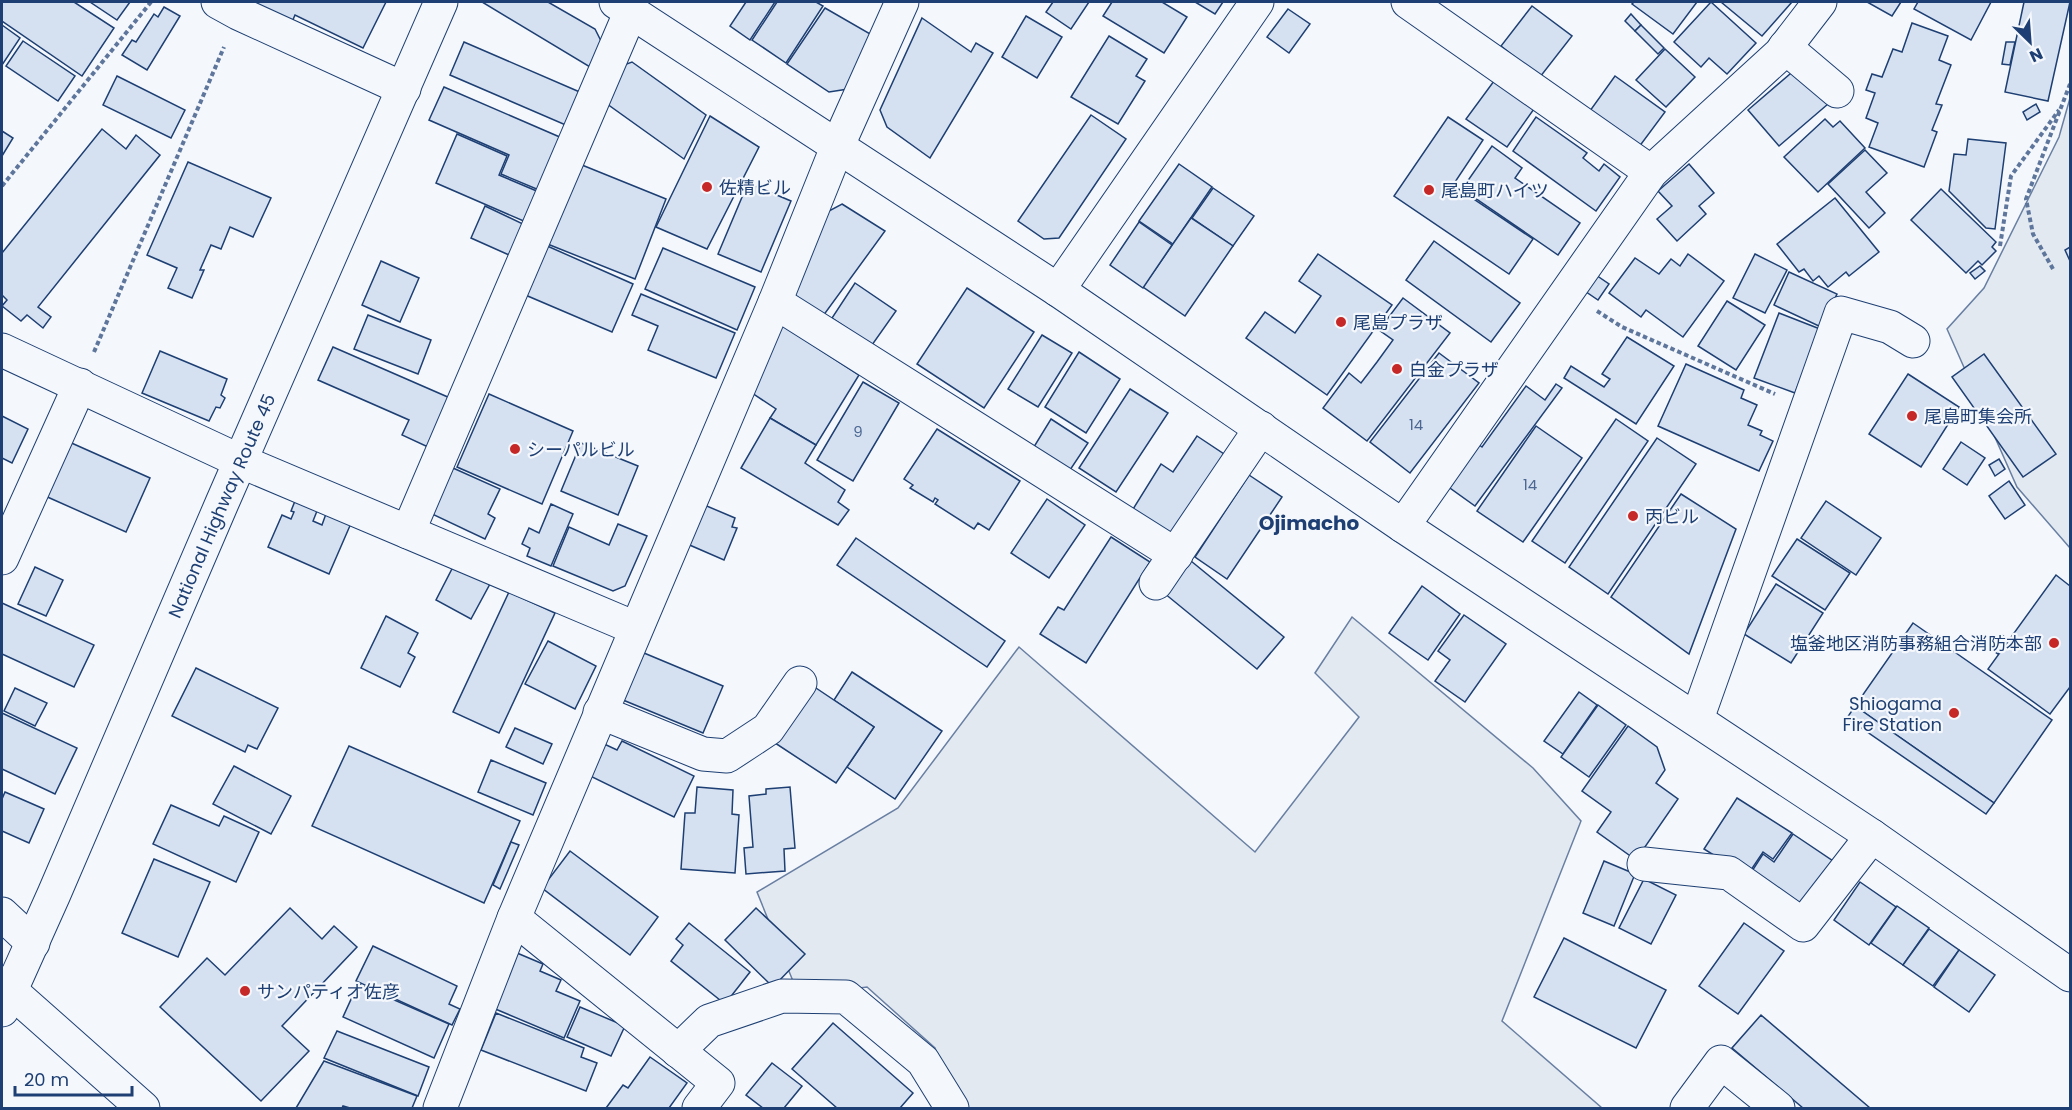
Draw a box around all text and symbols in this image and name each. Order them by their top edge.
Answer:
north arrow [2000,12,2060,72]
text: N [2026,42,2046,68]
place label: 佐精ビル [719,175,791,200]
place label: 尾島町ハイツ [1441,178,1549,203]
marker: 佐精ビル [700,180,714,194]
marker: 尾島町ハイツ [1422,183,1436,197]
place label: 尾島プラザ [1353,310,1443,335]
marker: 尾島プラザ [1334,315,1348,329]
place label: 白金プラザ [1409,357,1499,382]
marker: 白金プラザ [1390,362,1404,376]
street label: National Highway Route 45 [162,390,281,622]
place label: 尾島町集会所 [1924,404,2032,429]
marker: 尾島町集会所 [1905,409,1919,423]
house number: 14 [1409,414,1423,435]
house number: 9 [853,421,863,442]
place label: シーパルビル [527,437,635,462]
marker: シーパルビル [508,442,522,456]
house number: 14 [1523,474,1537,495]
place label: 丙ビル [1645,504,1699,529]
district label: Ojimacho [1259,509,1360,537]
marker: 丙ビル [1626,509,1640,523]
place label: 塩釜地区消防事務組合消防本部 [1790,631,2042,656]
marker: 塩釜地区消防事務組合消防本部 [2047,636,2061,650]
place label: Shiogama Fire Station [1843,691,1942,737]
marker: Shiogama Fire Station [1947,706,1961,720]
place label: サンパティオ佐彦 [257,979,400,1004]
marker: サンパティオ佐彦 [238,984,252,998]
scale bar [15,1059,132,1097]
text: 20 m [24,1067,69,1092]

